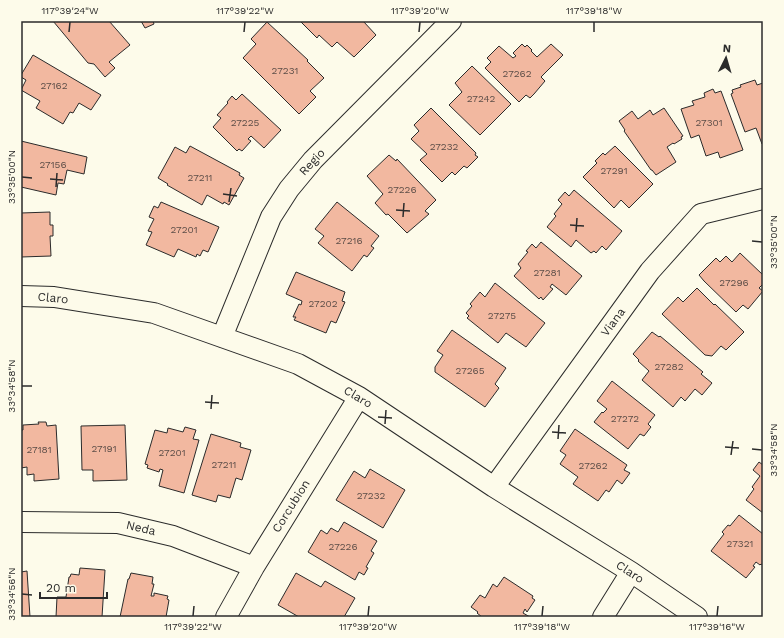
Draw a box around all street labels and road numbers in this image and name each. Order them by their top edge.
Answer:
street label: Regio [296,146,328,178]
street label: Claro [37,289,69,307]
street label: Viana [598,305,628,339]
street label: Claro [341,383,375,411]
street label: Corcubion [269,477,313,535]
street label: Neda [125,518,157,538]
street label: Claro [613,558,647,586]

